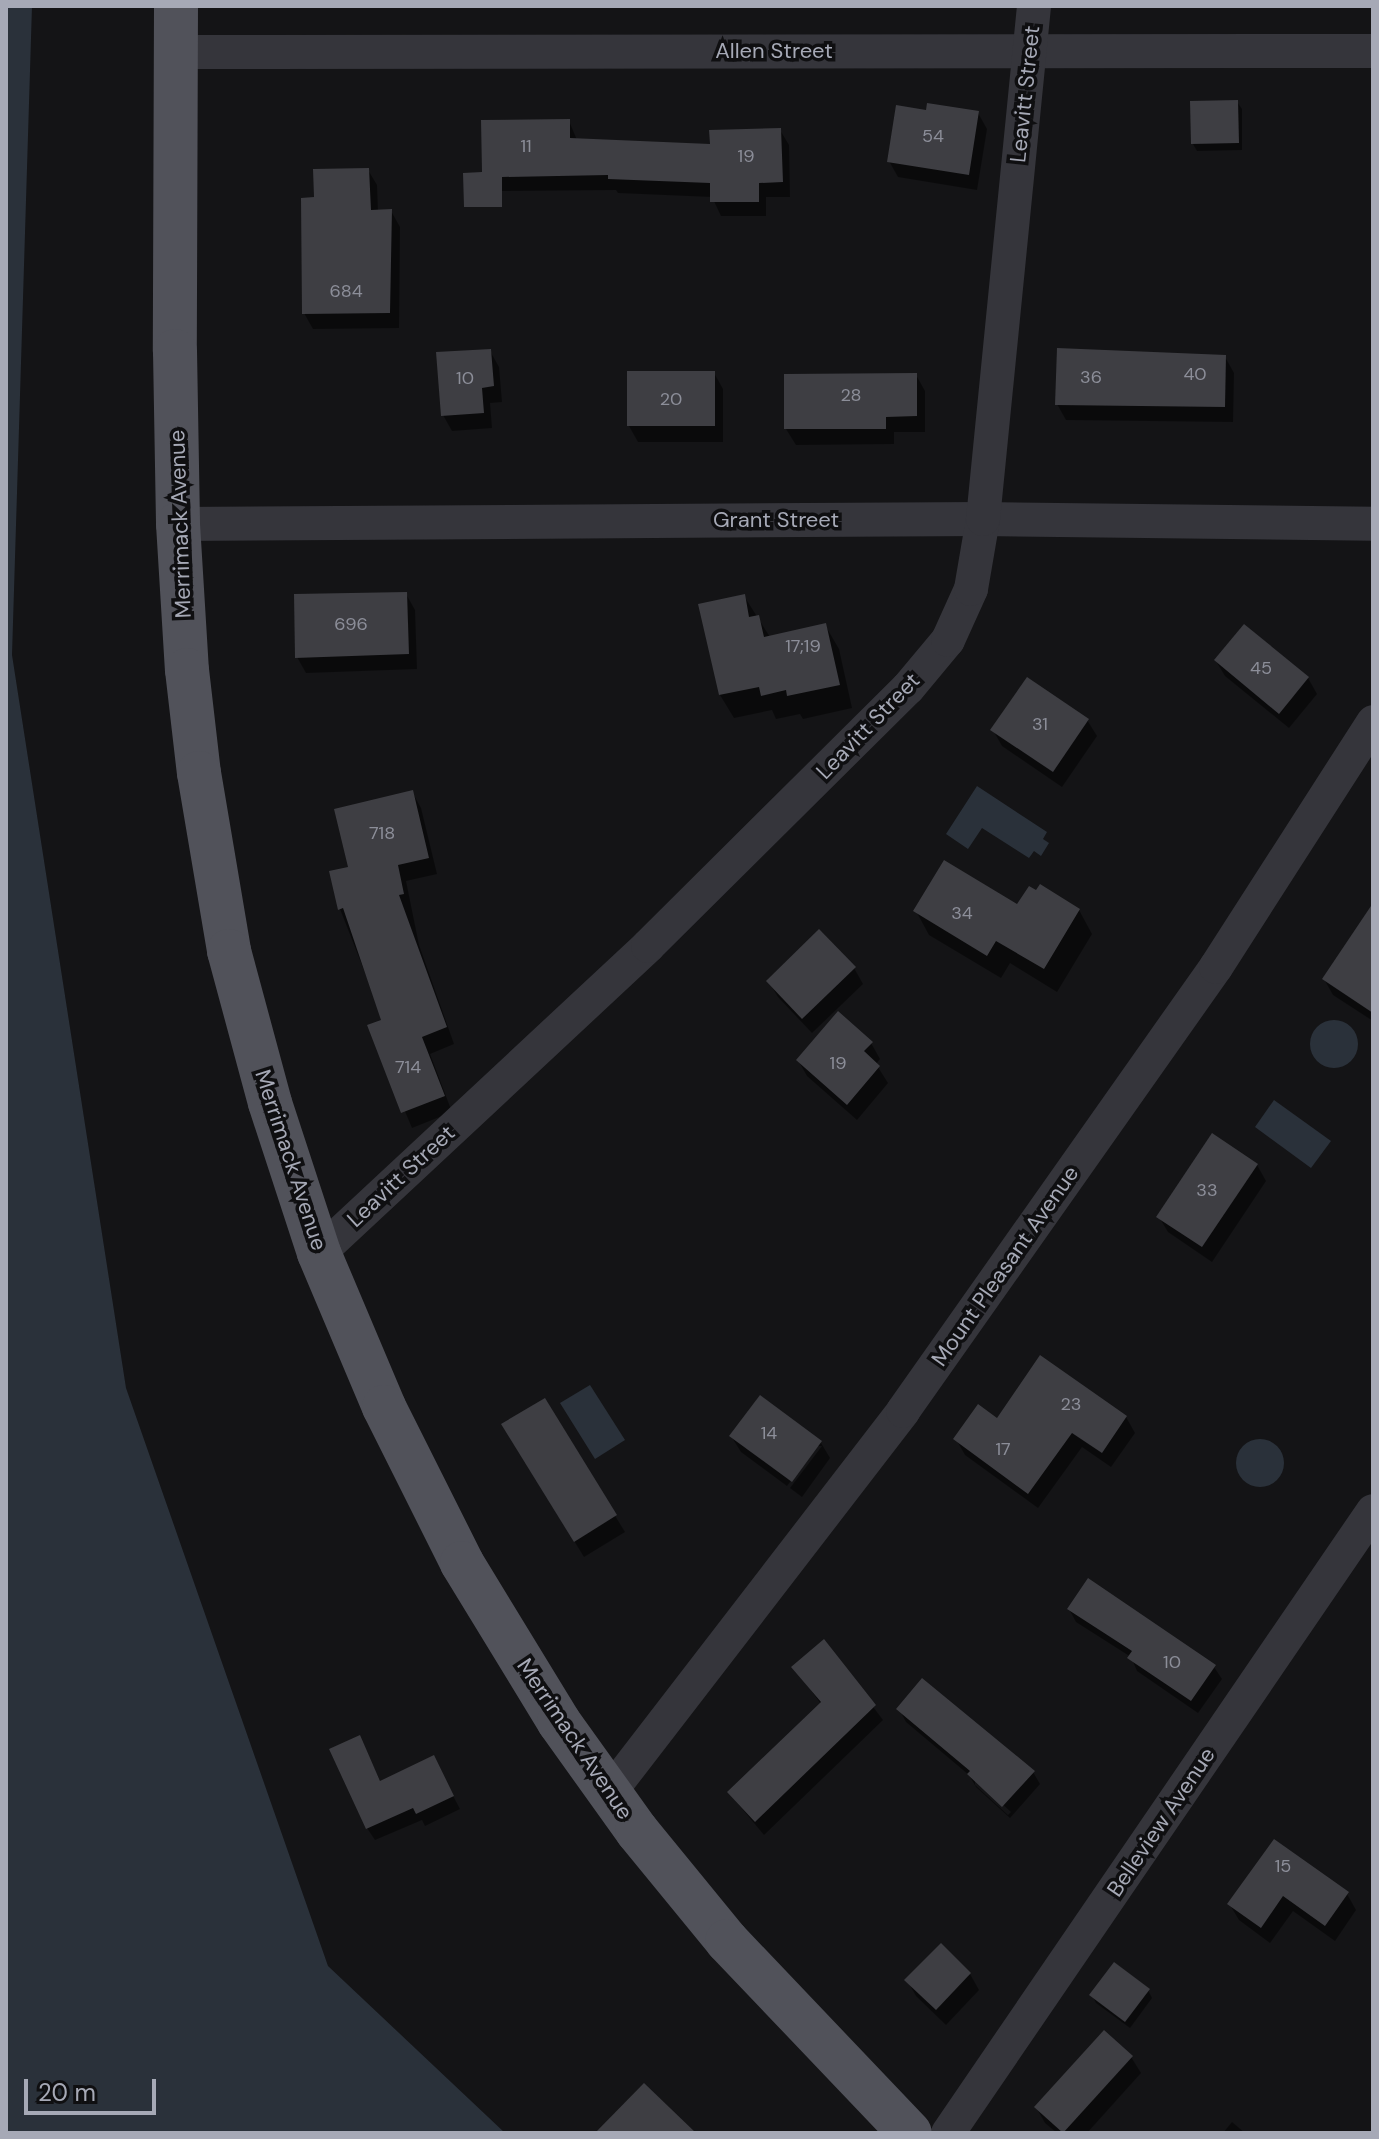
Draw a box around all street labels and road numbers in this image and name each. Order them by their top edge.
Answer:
street label: Leavitt Street [1005,24,1045,164]
street label: Allen Street [715,38,833,64]
street label: Merrimack Avenue [164,429,196,619]
street label: Grant Street [713,507,839,533]
street label: Leavitt Street [811,667,925,785]
street label: Merrimack Avenue [249,1066,333,1254]
street label: Leavitt Street [342,1119,460,1233]
street label: Mount Pleasant Avenue [926,1161,1084,1371]
street label: Merrimack Avenue [511,1654,639,1824]
street label: Belleview Avenue [1101,1743,1221,1901]

